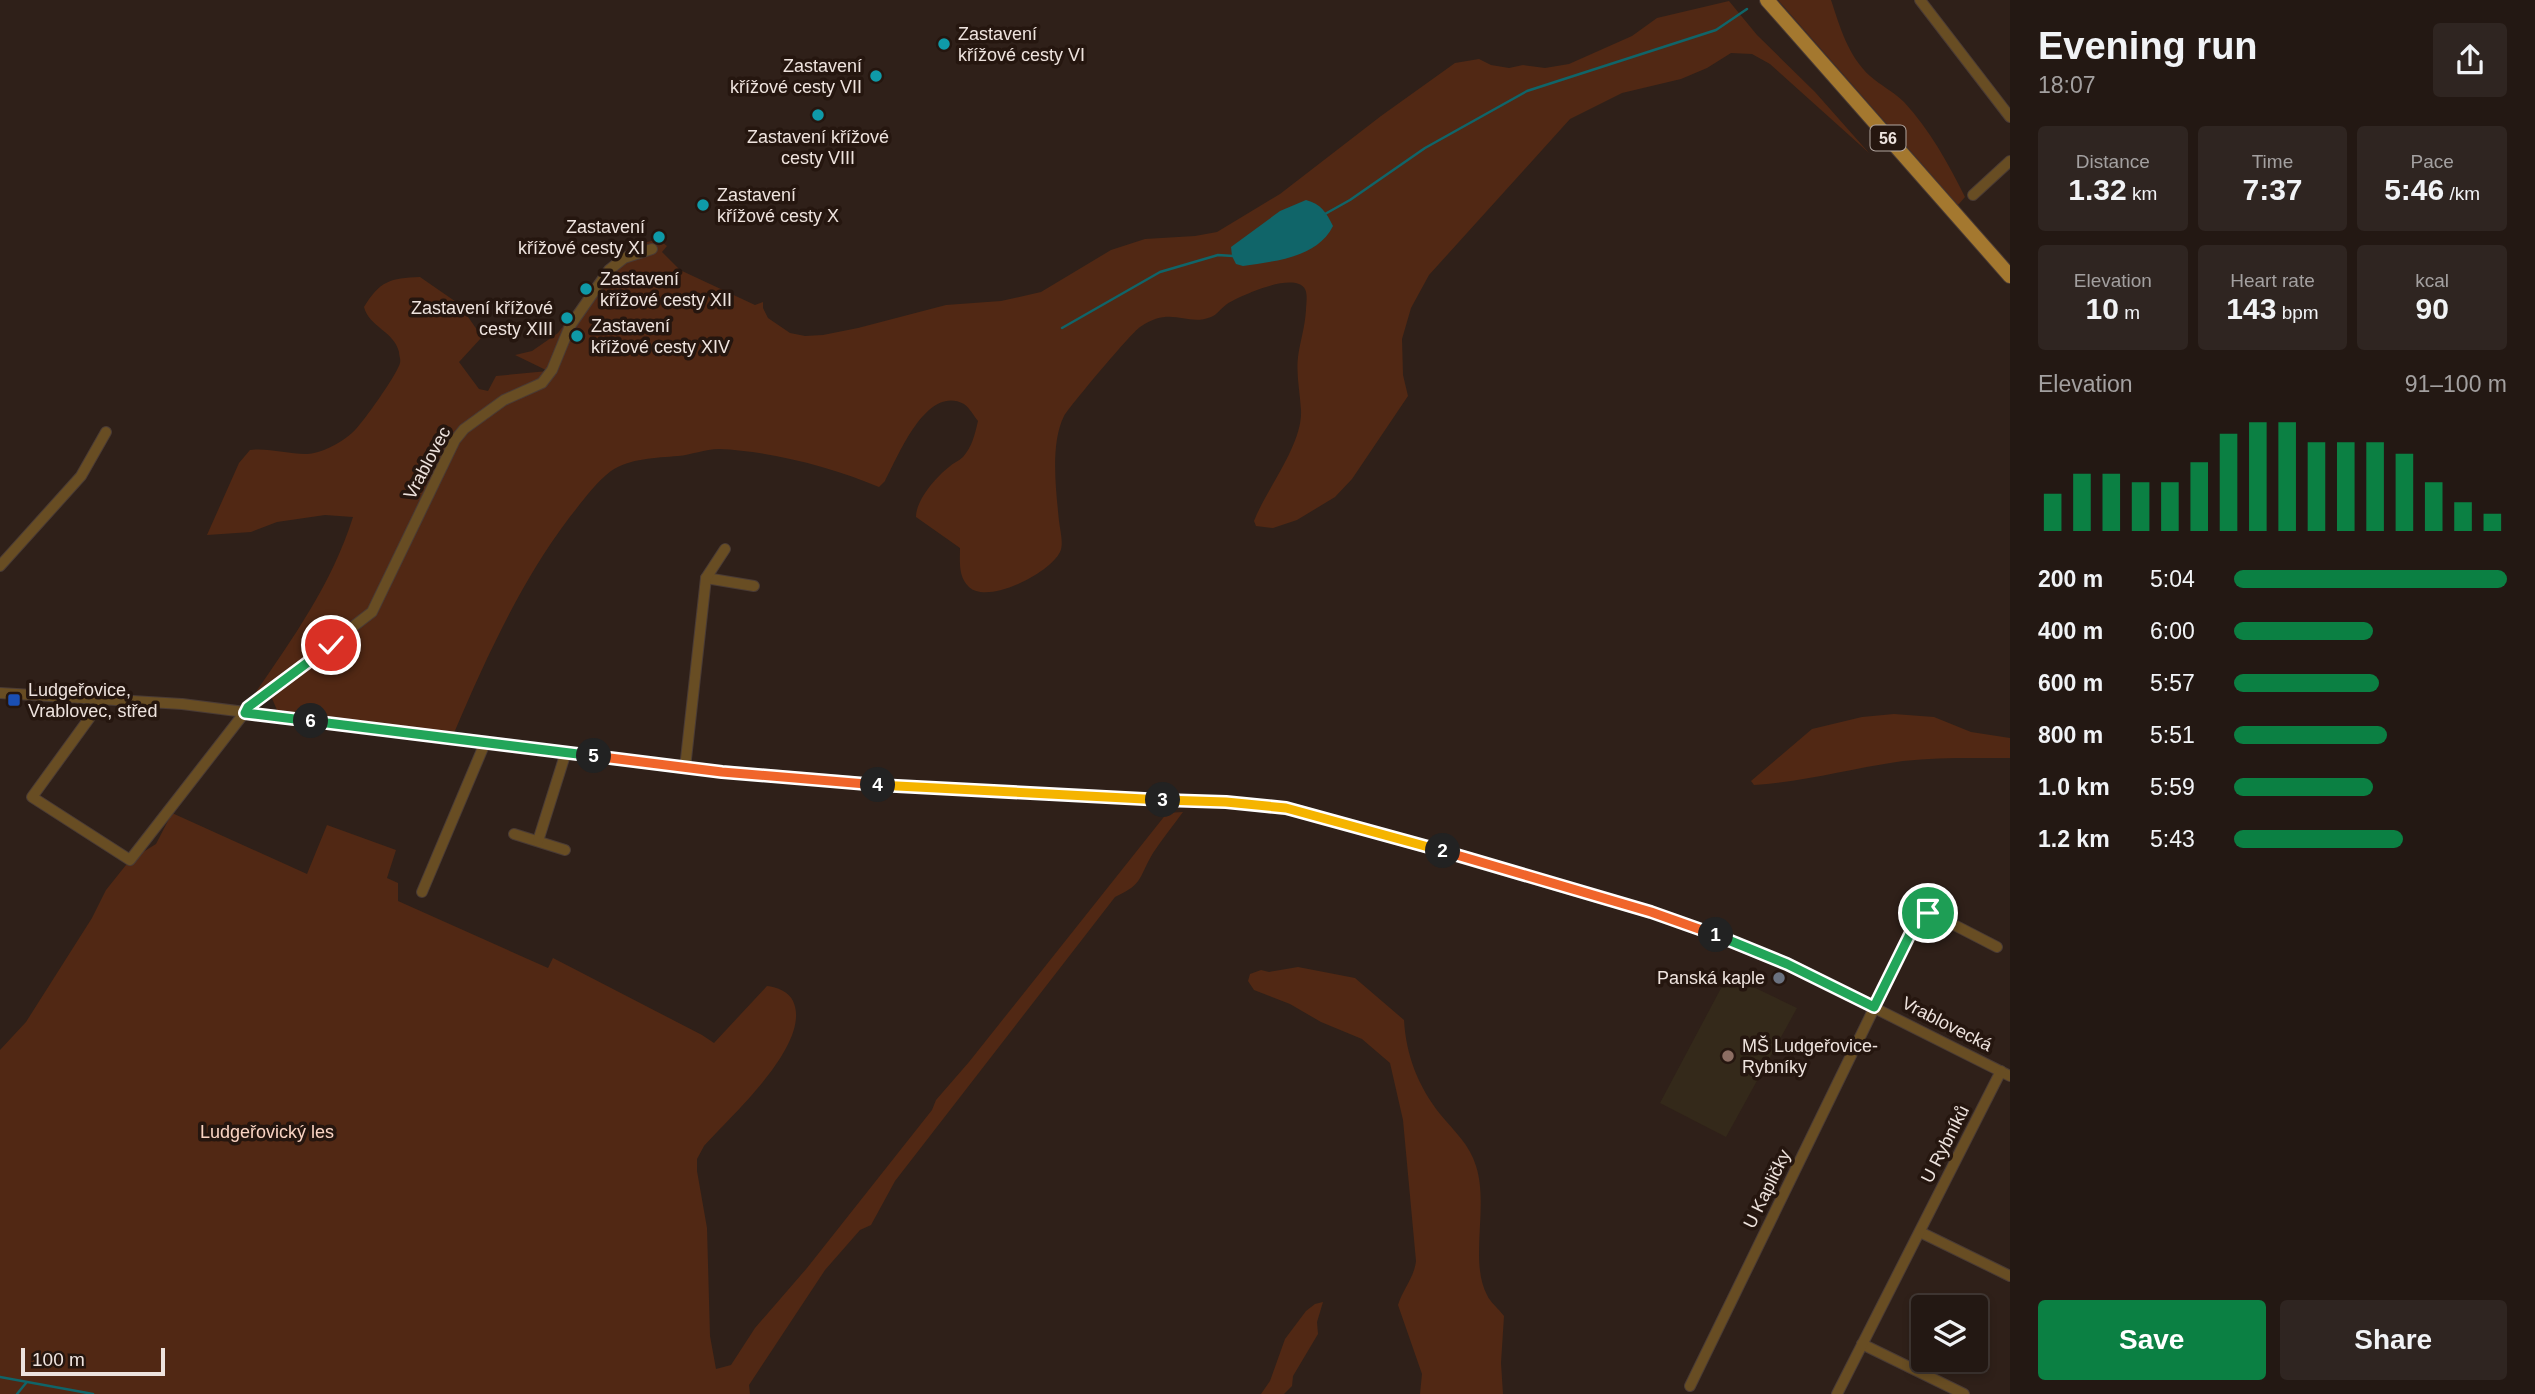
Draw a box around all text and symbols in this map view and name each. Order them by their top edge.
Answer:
button: share [2433,23,2507,97]
place label: Zastavení křížové cesty VI [958,24,1085,65]
text: Evening run [2038,25,2258,67]
marker: Zastavení křížové cesty VI [936,36,952,52]
place label: Zastavení křížové cesty VII [730,56,862,97]
marker: Zastavení křížové cesty VII [868,68,884,84]
text: 18:07 [2038,72,2096,98]
marker: Zastavení křížové cesty VIII [810,107,826,123]
road number: 56 [1870,126,1906,150]
place label: Zastavení křížové cesty VIII [747,127,889,168]
text: Distance [2076,151,2150,172]
text: Time [2252,151,2293,172]
text: Pace [2411,151,2454,172]
text: 1.32 [2068,173,2127,206]
text: 7:37 [2242,173,2303,206]
text: 5:46 [2384,173,2444,206]
text: km [2127,183,2157,204]
text: /km [2444,183,2480,204]
place label: Zastavení křížové cesty X [717,185,839,226]
marker: Zastavení křížové cesty X [695,197,711,213]
place label: Zastavení křížové cesty XI [518,217,645,258]
marker: Zastavení křížové cesty XI [651,229,667,245]
place label: Zastavení křížové cesty XII [600,269,732,310]
text: Elevation [2074,270,2152,291]
text: Heart rate [2230,270,2315,291]
text: kcal [2415,270,2449,291]
marker: Zastavení křížové cesty XII [578,281,594,297]
text: 10 [2086,292,2119,325]
text: 143 [2226,292,2276,325]
text: 90 [2415,292,2449,325]
place label: Zastavení křížové cesty XIII [411,298,553,339]
text: m [2119,302,2140,323]
text: bpm [2276,302,2319,323]
marker: Zastavení křížové cesty XIII [559,310,575,326]
place label: Zastavení křížové cesty XIV [591,316,730,357]
marker: Zastavení křížové cesty XIV [569,328,585,344]
text: Elevation [2038,371,2133,397]
text: 91–100 m [2405,371,2507,397]
street label: Vrablovec [400,423,454,503]
text: 200 m [2038,566,2103,592]
text: 5:04 [2150,566,2195,592]
pin [301,615,361,675]
text: 400 m [2038,618,2103,644]
text: 6:00 [2150,618,2195,644]
icon: check [312,626,350,664]
text: 600 m [2038,670,2103,696]
text: 5:57 [2150,670,2195,696]
place label: Ludgeřovice, Vrablovec, střed [28,680,157,721]
marker: Ludgeřovice, Vrablovec, střed [6,692,22,708]
pin: 6 [294,704,328,738]
text: 6 [305,710,316,731]
text: 800 m [2038,722,2103,748]
text: 5:51 [2150,722,2195,748]
pin: 5 [576,738,612,774]
text: 5 [588,745,599,766]
pin: 4 [860,768,896,802]
text: 4 [872,774,883,795]
text: 1.0 km [2038,774,2110,800]
text: 5:59 [2150,774,2195,800]
pin: 3 [1146,782,1180,818]
text: 3 [1157,789,1168,810]
text: 1.2 km [2038,826,2110,852]
text: 5:43 [2150,826,2195,852]
pin: 2 [1426,834,1460,868]
text: 2 [1437,840,1448,861]
pin [1898,883,1958,943]
icon: arrive [1909,894,1947,932]
pin: 1 [1698,918,1734,953]
text: 1 [1710,924,1721,945]
place label: Panská kaple [1657,968,1765,988]
marker: Panská kaple [1771,970,1787,986]
street label: Vrablovecká [1899,993,1996,1056]
place label: MŠ Ludgeřovice- Rybníky [1742,1035,1878,1077]
marker: MŠ Ludgeřovice- Rybníky [1720,1048,1736,1064]
street label: U Rybníků [1917,1102,1973,1186]
park label: Ludgeřovický les [200,1122,334,1142]
street label: U Kapličky [1739,1146,1795,1232]
map controls [1911,1295,1988,1372]
button: layers [1911,1295,1988,1372]
button: Save [2038,1300,2266,1380]
button: Share [2280,1300,2507,1380]
scale bar [21,1345,164,1377]
text: 100 m [32,1349,85,1370]

